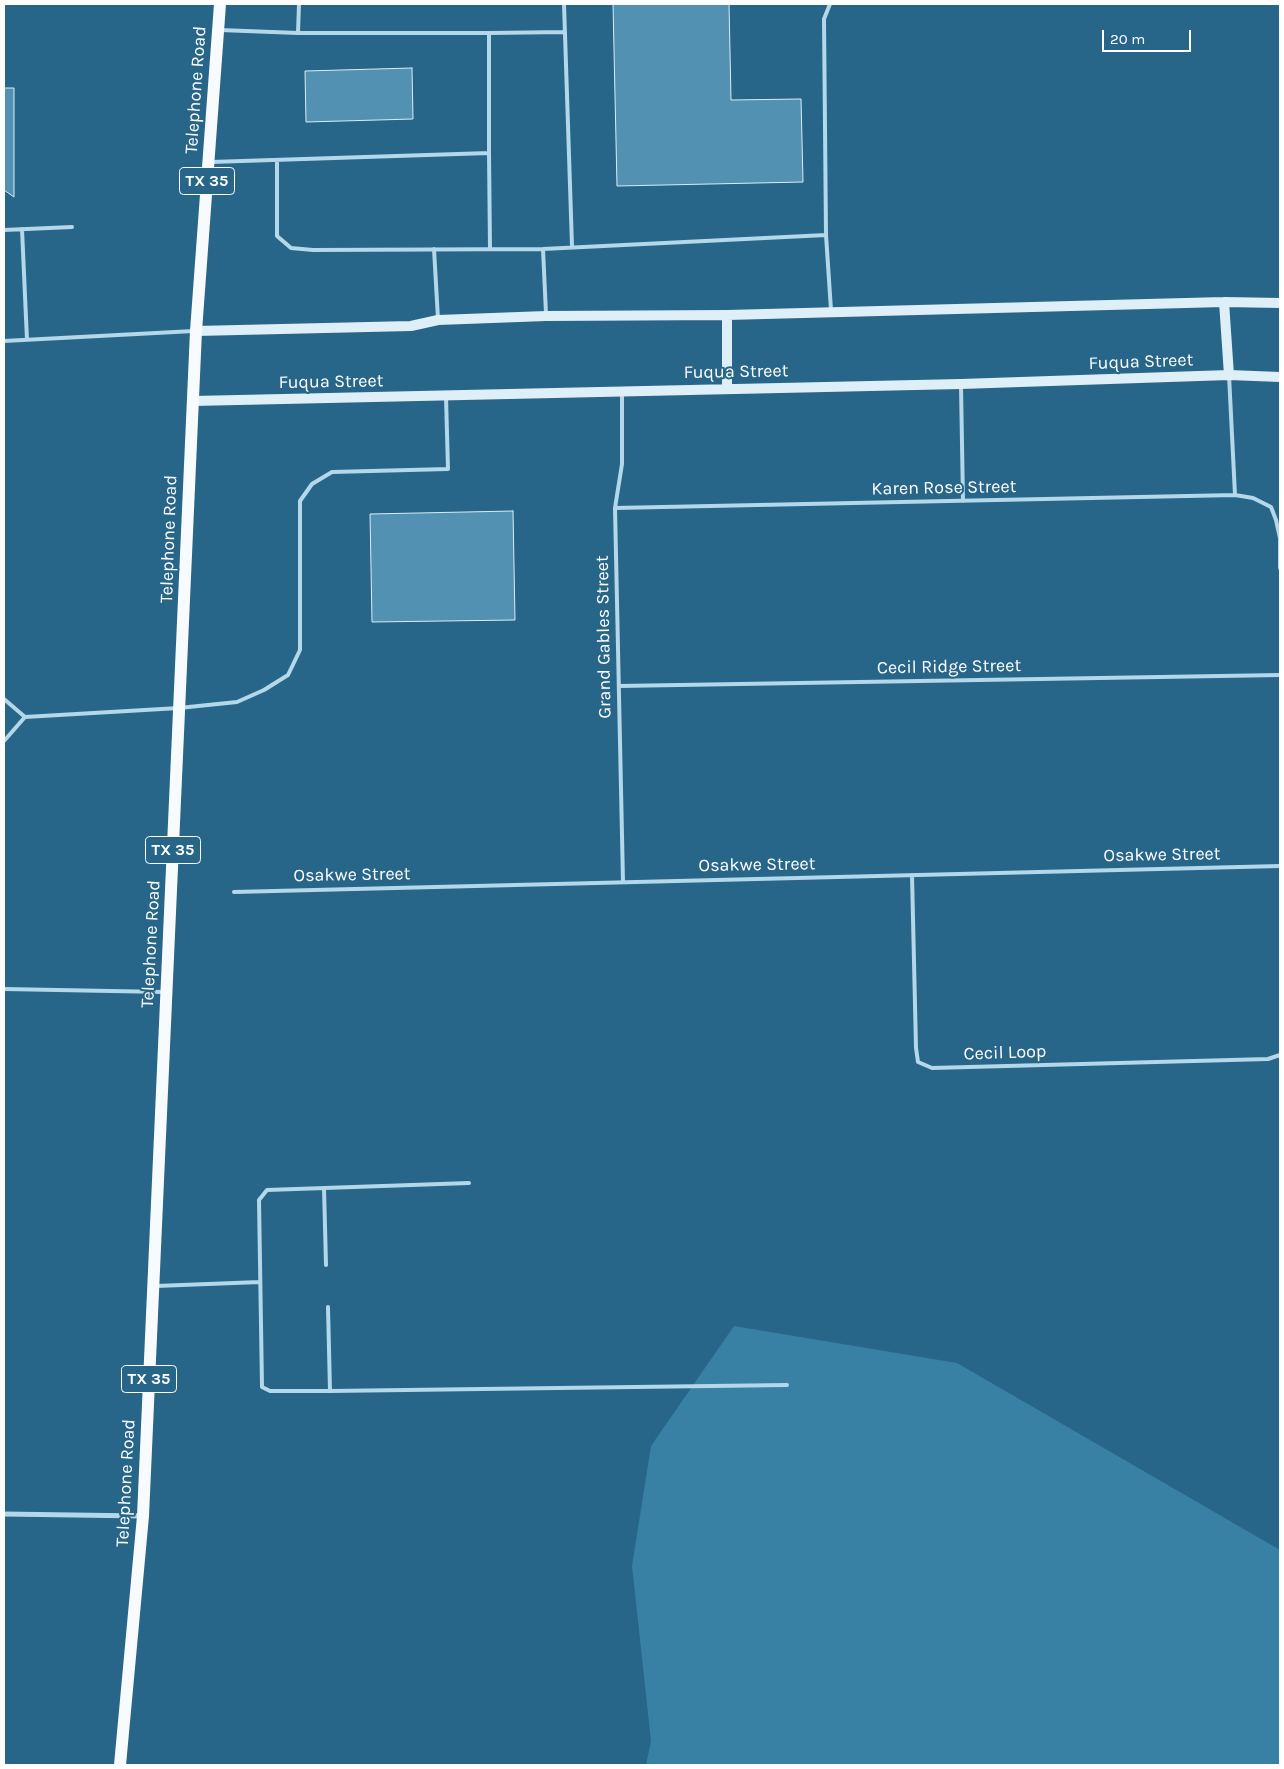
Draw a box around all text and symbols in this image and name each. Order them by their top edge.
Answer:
scale bar [1104,20,1193,52]
street label: Telephone Road [181,25,211,155]
text: 20 m [1110,30,1145,48]
road number: TX 35 [180,168,234,195]
street label: Fuqua Street [1088,349,1194,375]
street label: Fuqua Street [683,360,789,384]
street label: Fuqua Street [278,370,384,394]
street label: Telephone Road [156,475,182,603]
street label: Karen Rose Street [871,476,1017,500]
street label: Grand Gables Street [592,555,616,719]
street label: Cecil Ridge Street [877,655,1021,679]
road number: TX 35 [146,836,200,864]
street label: Osakwe Street [1103,843,1221,867]
street label: Osakwe Street [698,853,816,877]
street label: Osakwe Street [293,863,411,887]
street label: Telephone Road [137,879,165,1009]
street label: Cecil Loop [963,1041,1047,1065]
road number: TX 35 [122,1366,176,1392]
street label: Telephone Road [112,1418,140,1548]

